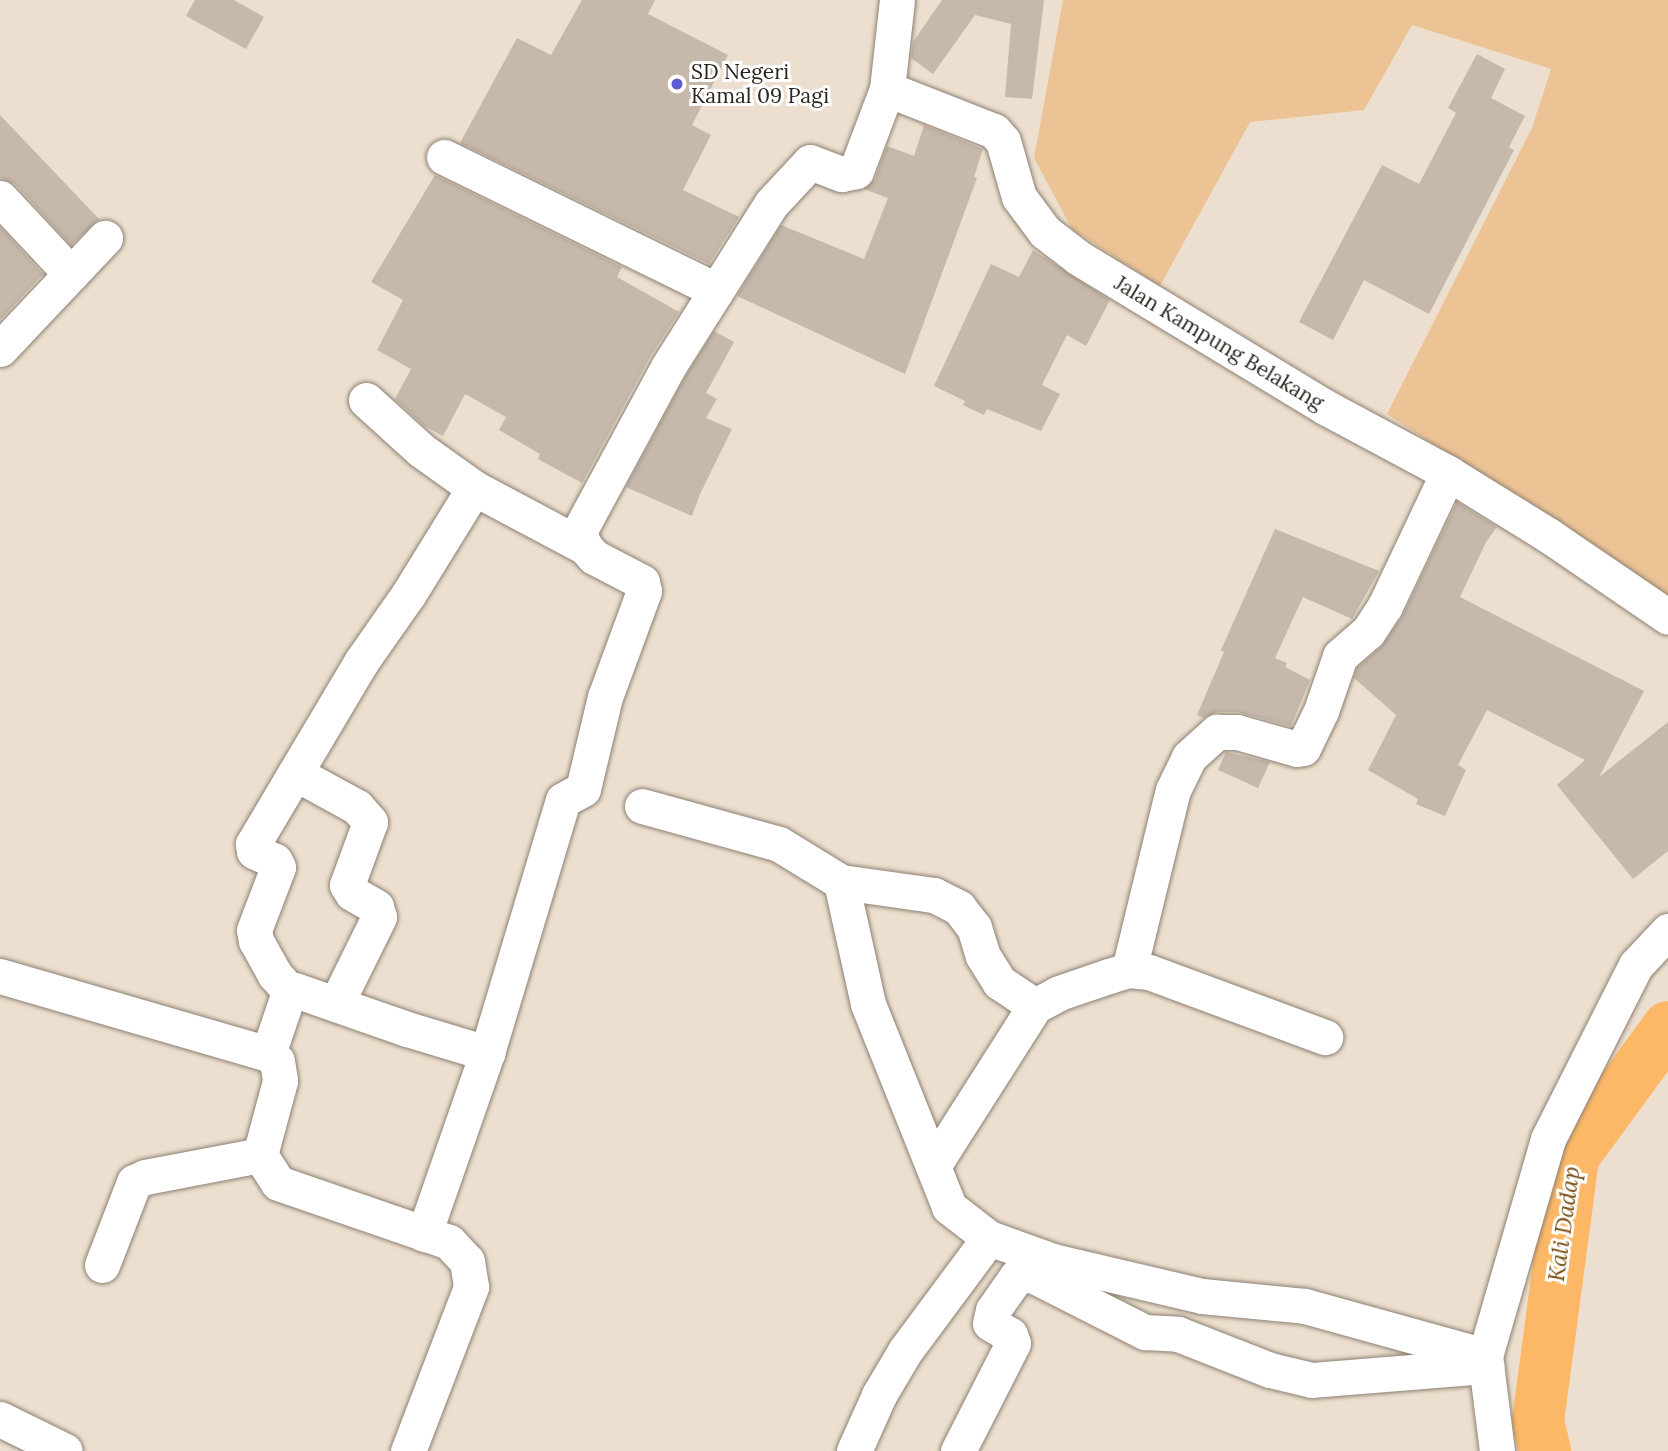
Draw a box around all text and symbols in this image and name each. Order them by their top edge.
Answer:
place label: SD Negeri Kamal 09 Pagi [691,59,829,109]
marker: SD Negeri Kamal 09 Pagi [669,76,685,92]
street label: Jalan Kampung Belakang [1110,271,1328,415]
water label: Kali Dadap [1542,1165,1586,1283]

